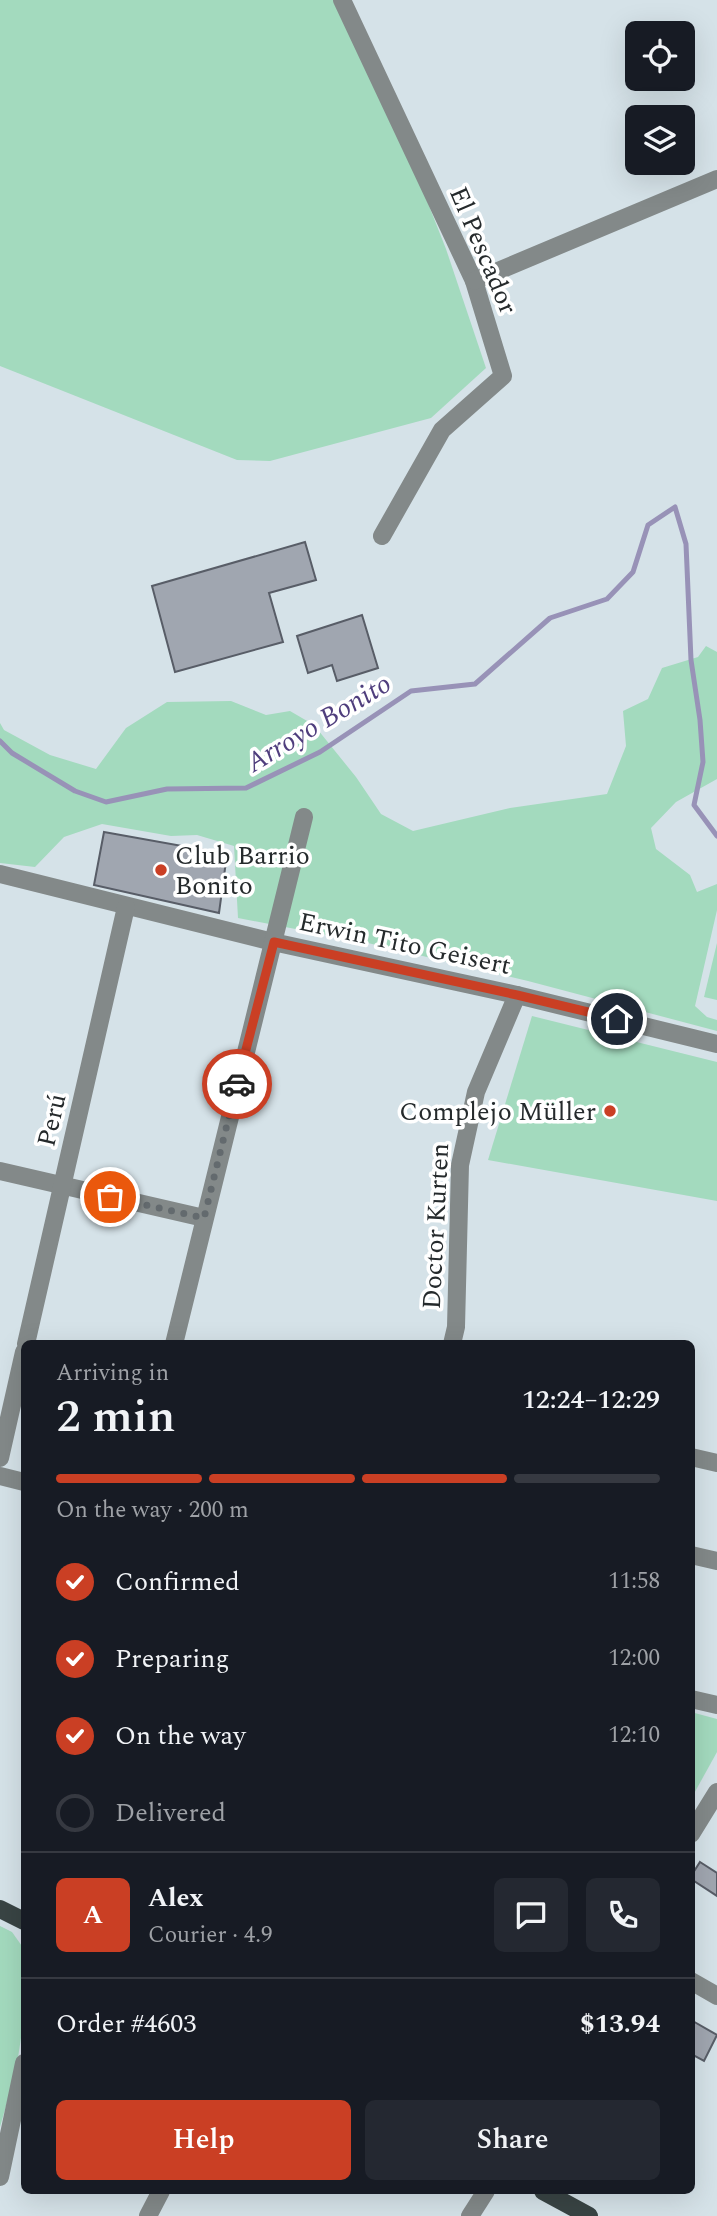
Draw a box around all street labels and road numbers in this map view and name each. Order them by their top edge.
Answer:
street label: El Pescador [438,180,528,320]
street label: Erwin Tito Geisert [295,902,515,986]
street label: Perú [26,1090,77,1151]
street label: Doctor Kurten [412,1142,460,1310]

